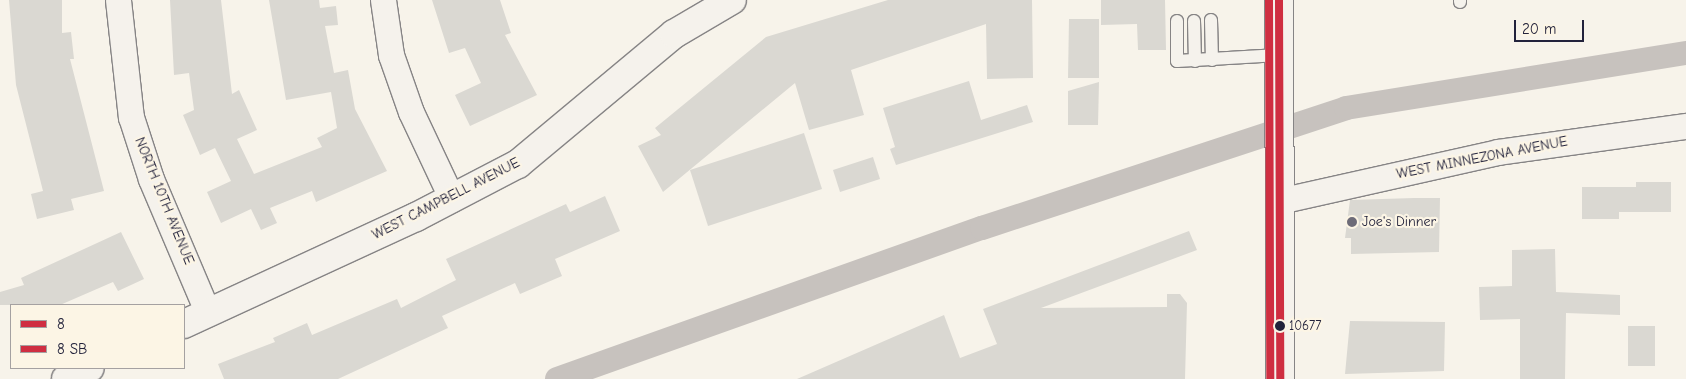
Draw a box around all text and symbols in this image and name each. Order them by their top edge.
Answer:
scale bar [1516,10,1586,42]
text: 20 m [1522,20,1556,38]
street label: WEST MINNEZONA AVENUE [1395,133,1569,183]
street label: NORTH 10TH AVENUE [131,135,197,267]
street label: WEST CAMPBELL AVENUE [369,154,523,244]
place label: Joe's Dinner [1362,214,1436,230]
marker: Joe's Dinner [1346,216,1358,228]
legend [10,304,185,369]
text: 8 [57,315,65,333]
place label: 10677 [1289,318,1321,334]
marker: 10677 [1275,321,1285,331]
text: 8 SB [57,340,87,358]

